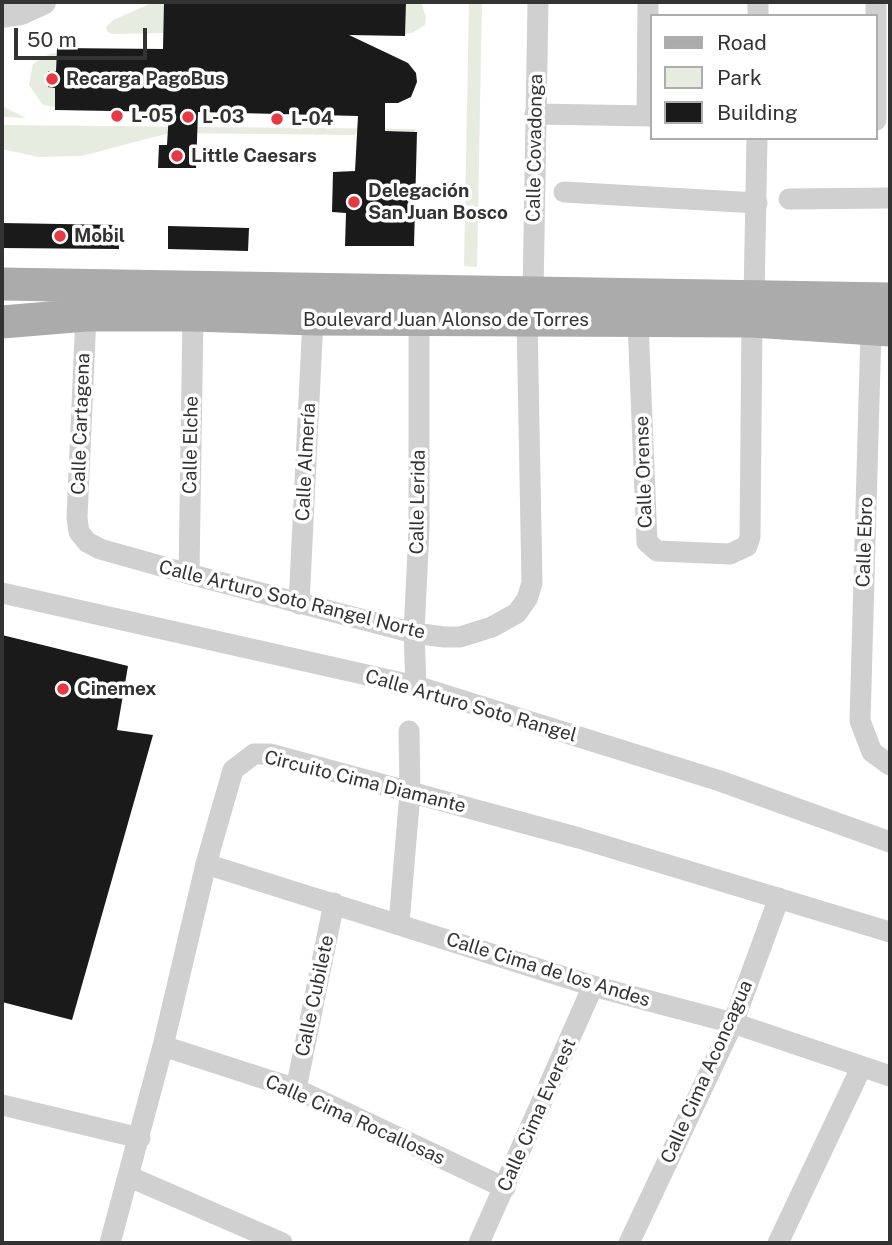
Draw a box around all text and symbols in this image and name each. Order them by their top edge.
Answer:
scale bar [18,14,150,58]
legend [650,14,878,140]
text: 50 m [27,27,77,52]
text: Road [717,30,767,55]
text: Park [717,65,762,90]
place label: Recarga PagoBus [66,68,225,90]
marker: Recarga PagoBus [44,71,60,87]
street label: Calle Covadonga [522,74,548,222]
text: Building [717,100,798,125]
place label: L-05 [131,105,174,127]
place label: L-03 [202,106,244,128]
marker: L-05 [109,108,125,124]
place label: L-04 [291,108,333,130]
marker: L-03 [180,109,196,125]
marker: L-04 [269,111,285,127]
place label: Little Caesars [191,145,317,167]
marker: Little Caesars [169,148,185,164]
place label: Delegación San Juan Bosco [368,180,508,224]
marker: Delegación San Juan Bosco [346,194,362,210]
place label: Mobil [74,225,125,247]
marker: Mobil [52,228,68,244]
street label: Boulevard Juan Alonso de Torres [303,309,589,331]
street label: Calle Cartagena [67,353,95,495]
street label: Calle Elche [179,396,203,494]
street label: Calle Almería [292,402,320,522]
street label: Calle Orense [631,415,657,529]
street label: Calle Lerida [406,449,430,555]
street label: Calle Ebro [852,496,878,588]
street label: Calle Arturo Soto Rangel Norte [156,556,428,644]
street label: Calle Arturo Soto Rangel [363,665,579,747]
place label: Cinemex [77,678,156,700]
marker: Cinemex [55,681,71,697]
street label: Circuito Cima Diamante [262,746,468,818]
street label: Calle Cima de los Andes [443,928,653,1012]
street label: Calle Cubilete [291,933,339,1059]
street label: Calle Cima Aconcagua [656,977,758,1167]
street label: Calle Cima Everest [493,1035,581,1195]
street label: Calle Cima Rocallosas [262,1070,448,1170]

